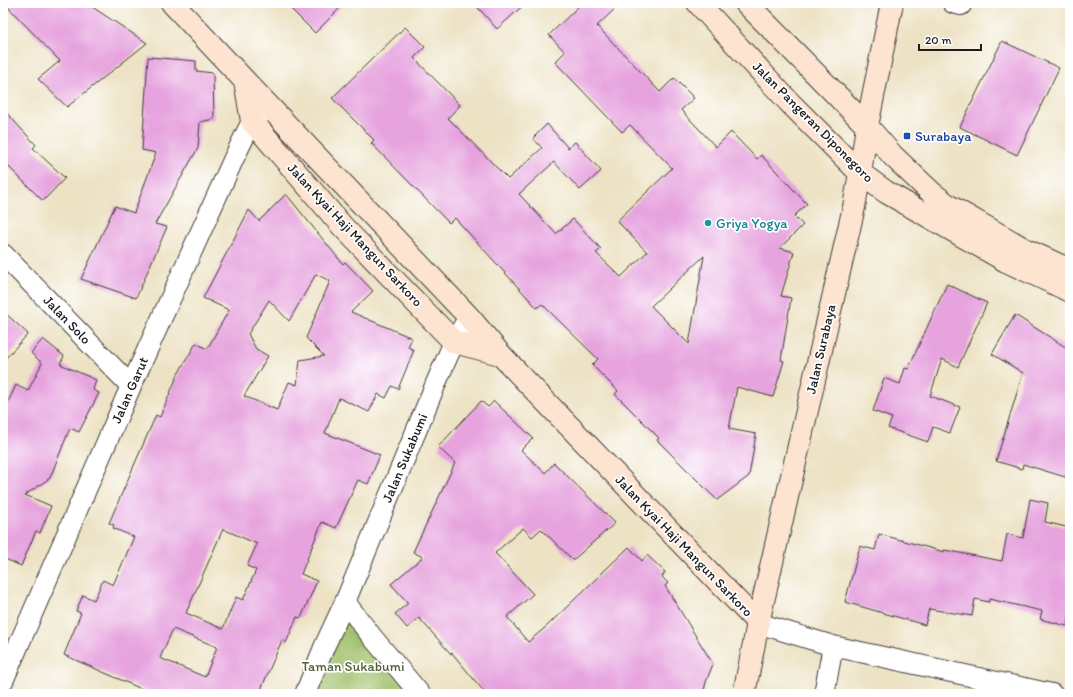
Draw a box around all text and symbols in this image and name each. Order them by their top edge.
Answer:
scale bar [919,26,981,52]
text: 20 m [925,33,952,47]
street label: Jalan Pangeran Diponegoro [749,58,877,186]
place label: Surabaya [915,128,972,145]
marker: Surabaya [902,131,912,141]
street label: Jalan Kyai Haji Mangun Sarkoro [284,160,426,310]
place label: Griya Yogya [716,215,788,232]
marker: Griya Yogya [703,218,713,228]
street label: Jalan Solo [40,292,94,348]
street label: Jalan Surabaya [802,302,840,396]
street label: Jalan Garut [108,354,152,426]
street label: Jalan Sukabumi [379,411,431,505]
street label: Jalan Kyai Haji Mangun Sarkoro [612,472,756,620]
park label: Taman Sukabumi [302,658,404,675]

